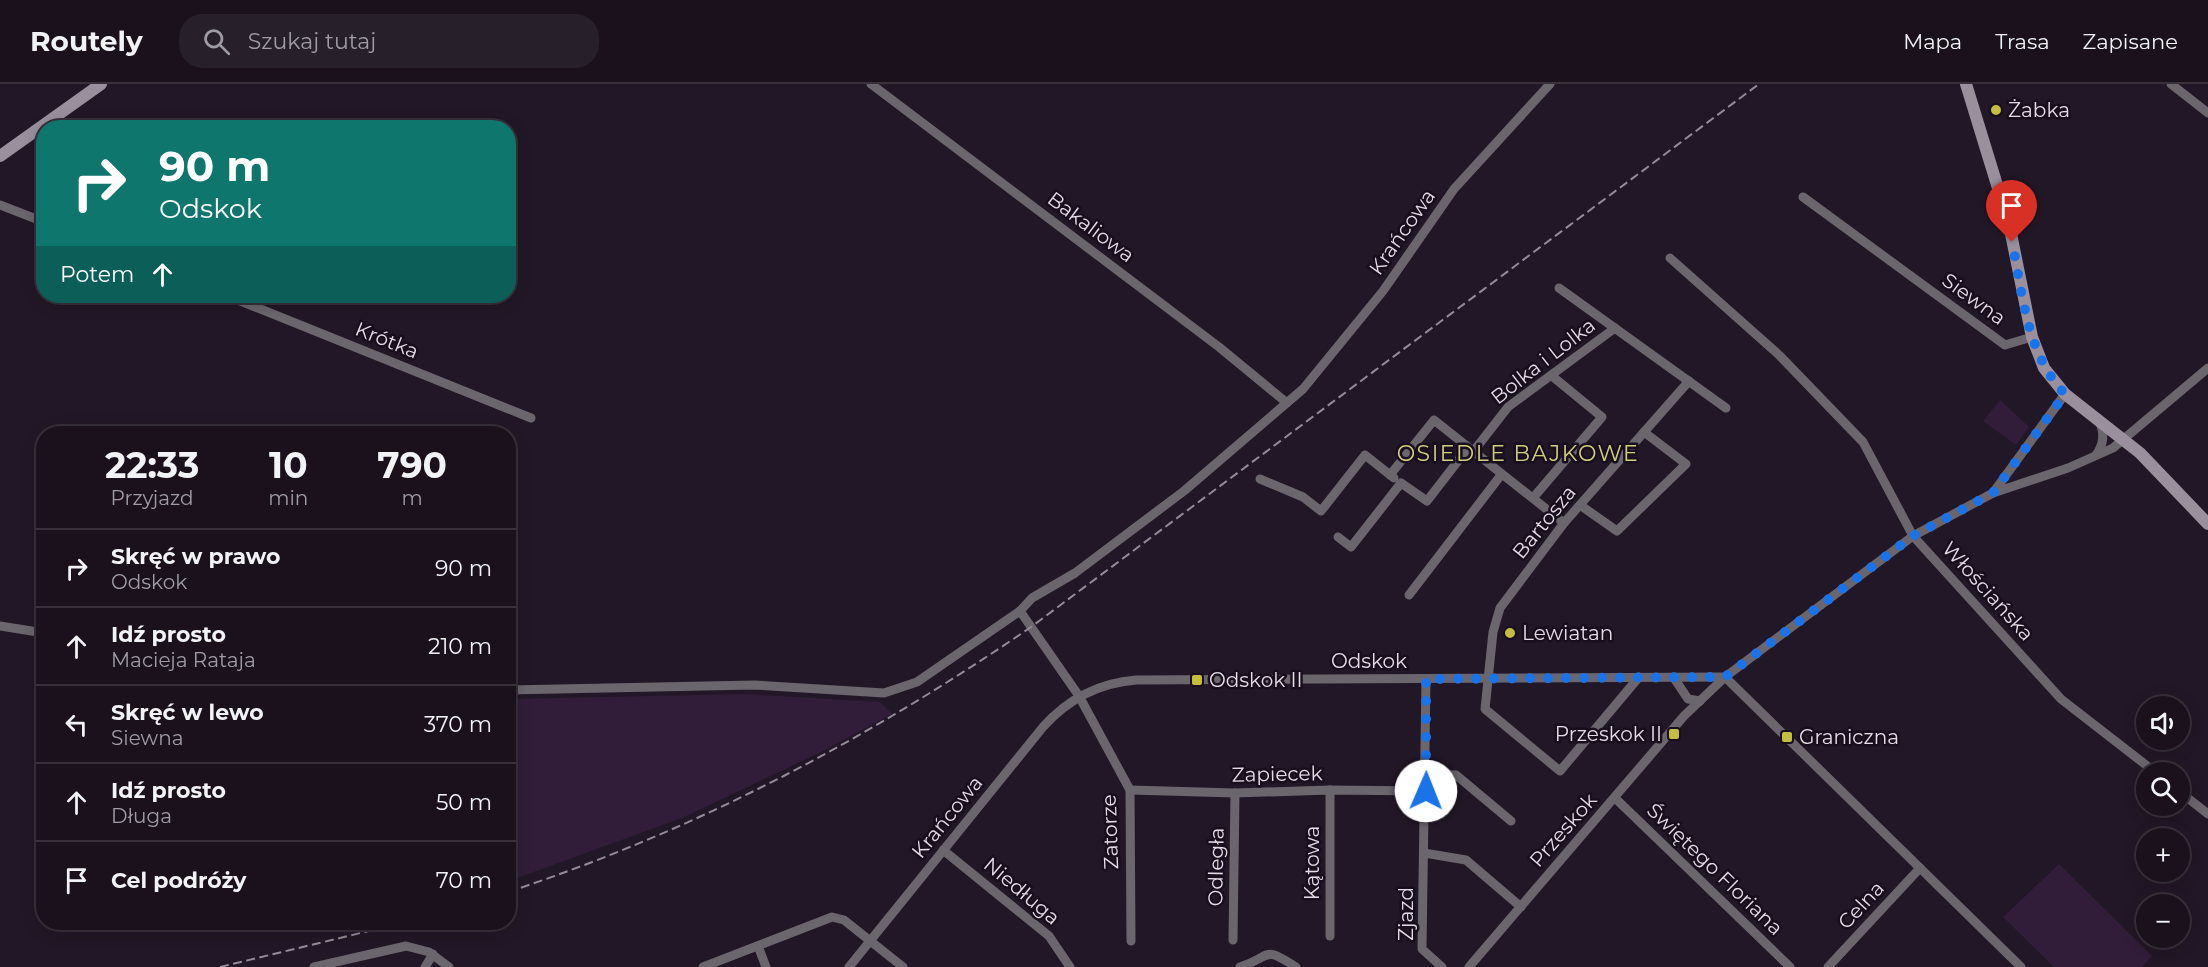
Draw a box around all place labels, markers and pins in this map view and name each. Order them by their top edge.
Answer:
place label: Żabka [2008,98,2070,122]
marker: Żabka [1989,103,2003,117]
pin [1986,180,2037,242]
place label: Lewiatan [1522,621,1613,645]
marker: Lewiatan [1503,626,1517,640]
place label: Odskok II [1209,668,1302,692]
marker: Odskok II [1190,673,1204,687]
place label: Przeskok II [1555,722,1662,746]
place label: Graniczna [1799,725,1899,749]
marker: Przeskok II [1667,727,1681,741]
marker: Graniczna [1780,730,1794,744]

